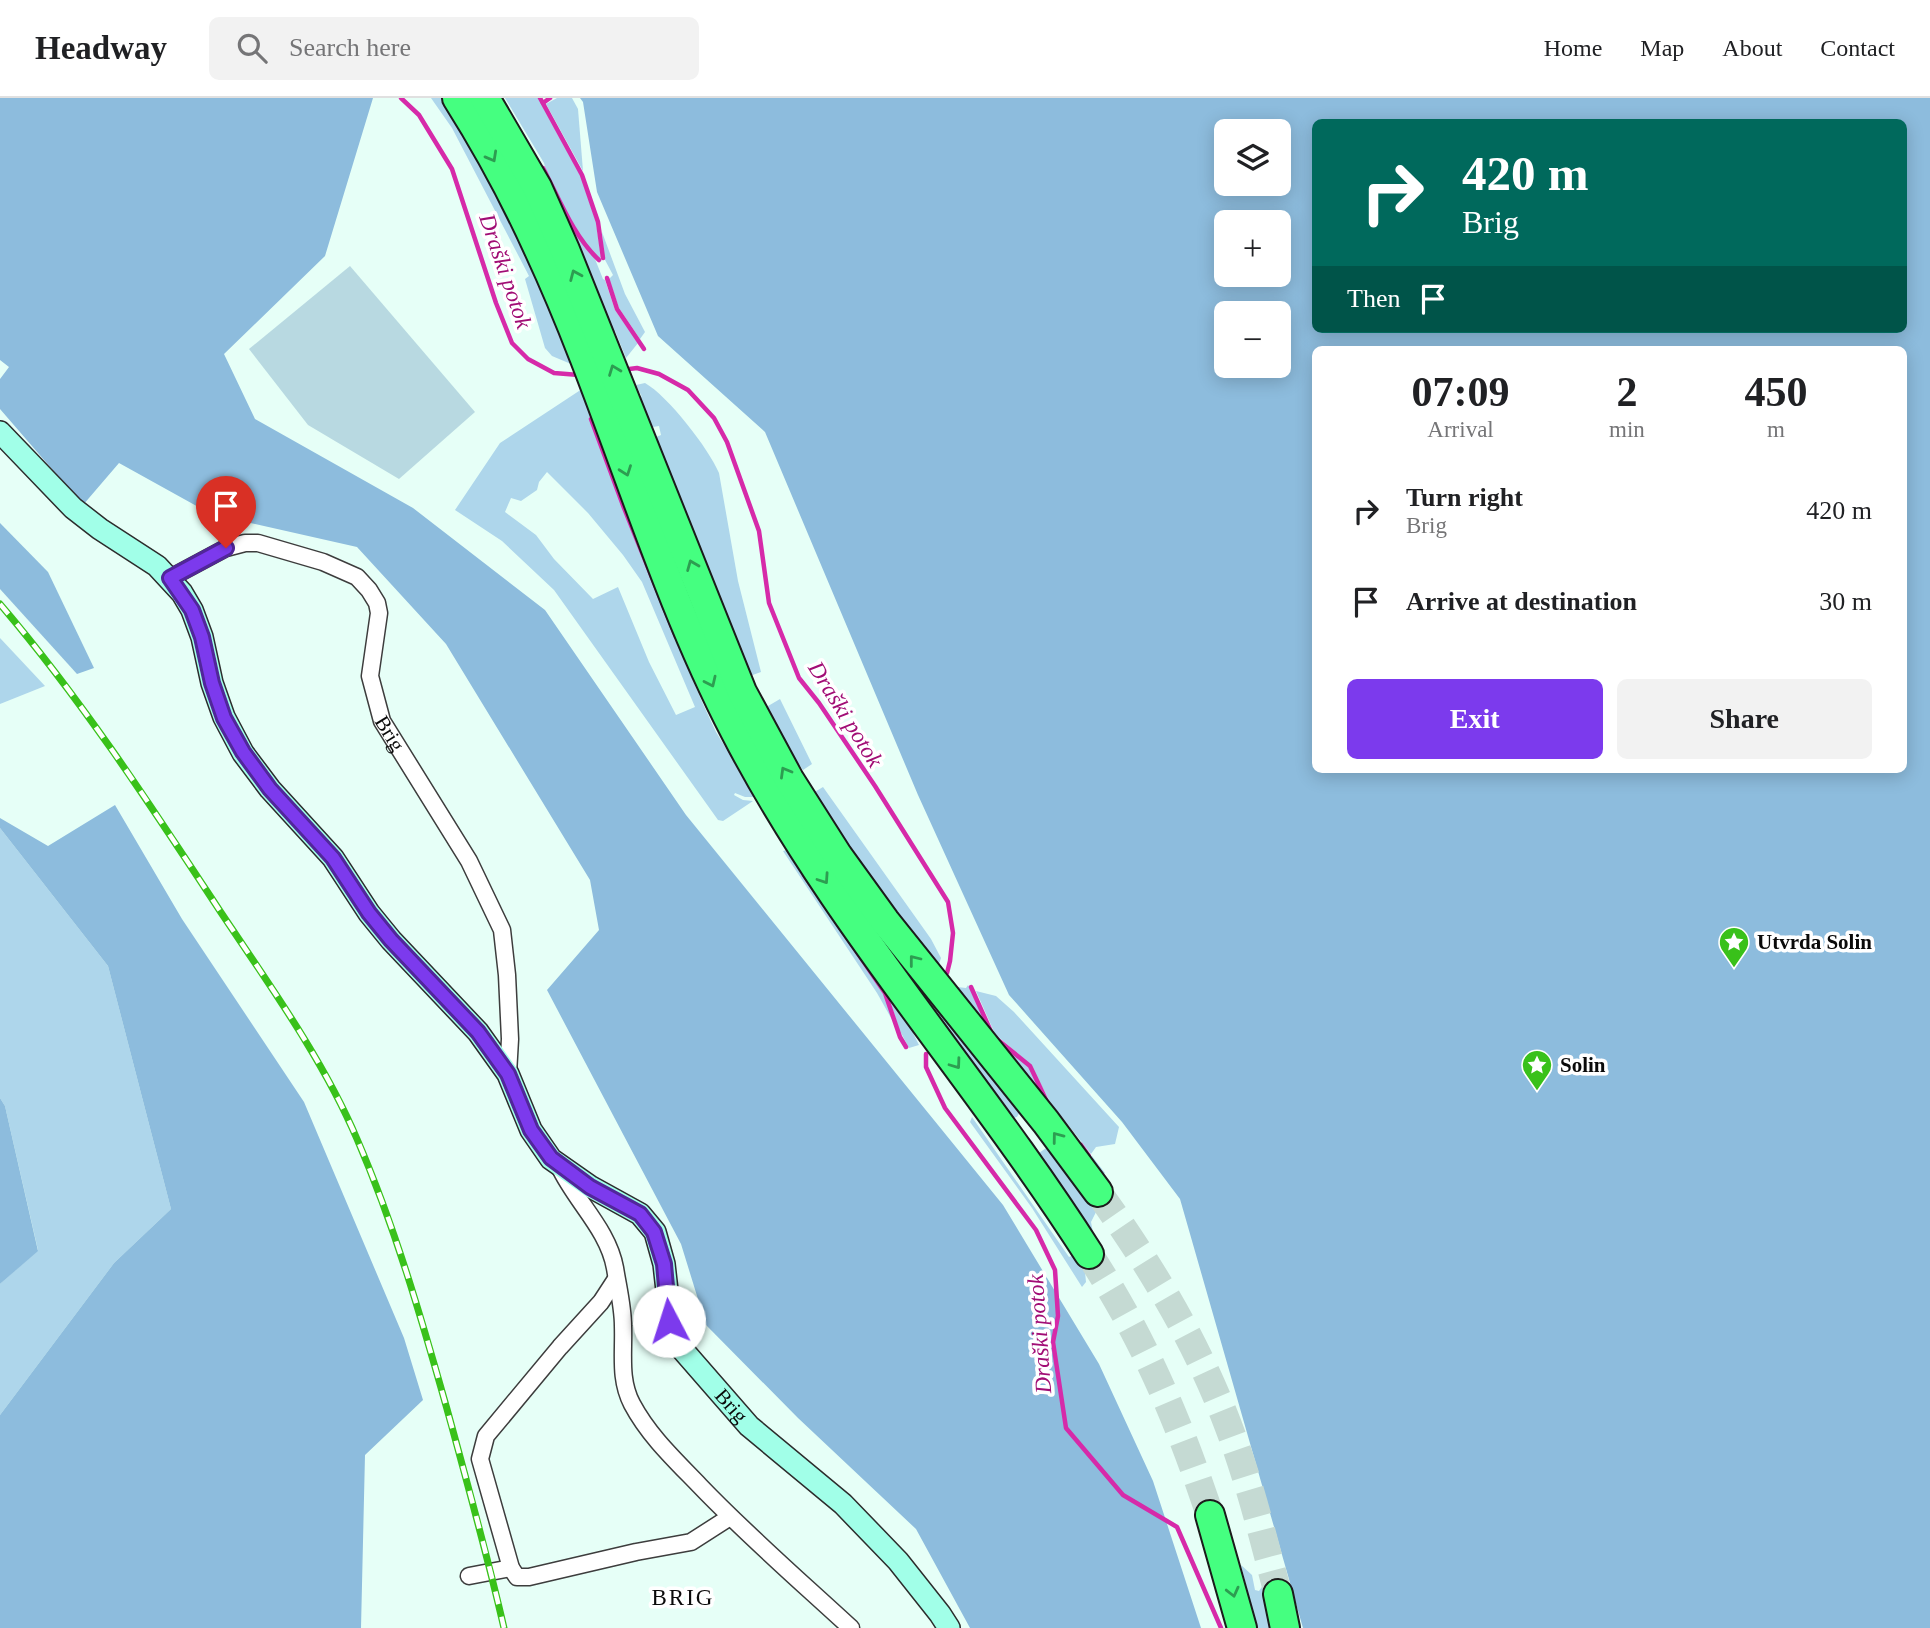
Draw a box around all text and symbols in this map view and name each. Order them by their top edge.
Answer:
search box [209,17,699,80]
icon: search [233,29,271,67]
text: Headway [35,30,167,66]
text: Search here [289,33,411,62]
text: Home [1544,35,1602,61]
text: Map [1640,35,1684,61]
text: About [1722,35,1782,61]
text: Contact [1820,35,1895,61]
map controls [1214,119,1291,378]
button: layers [1214,119,1291,196]
text: 420 m [1462,146,1589,201]
icon: right [1347,147,1438,238]
one-way arrow [484,149,497,162]
text: Brig [1462,204,1519,240]
water label: Draški potok [474,210,537,332]
button: + [1214,210,1291,287]
one-way arrow [570,269,584,281]
icon: arrive [1414,280,1452,318]
text: Then [1347,284,1400,313]
button: − [1214,301,1291,378]
one-way arrow [608,364,622,376]
text: 07:09 [1412,369,1510,415]
text: 2 [1616,369,1637,415]
text: 450 [1744,369,1807,415]
text: Arrival [1427,417,1494,442]
text: min [1609,417,1645,442]
text: m [1767,417,1785,442]
one-way arrow [617,465,631,477]
pin [196,476,256,548]
text: Turn right [1406,483,1523,512]
icon: arrive [207,487,245,525]
icon: right [1347,492,1385,530]
text: 420 m [1806,496,1872,525]
text: Brig [1406,513,1447,538]
one-way arrow [687,560,701,572]
icon: arrive [1347,583,1385,621]
text: Arrive at destination [1406,587,1637,616]
text: 30 m [1819,587,1872,616]
water label: Draški potok [803,656,888,772]
one-way arrow [703,675,717,687]
button: Exit [1347,679,1603,759]
button: Share [1617,679,1872,759]
street label: Brig [370,711,410,756]
one-way arrow [781,767,794,780]
one-way arrow [815,871,828,884]
place icon: Utvrda Solin [1717,925,1751,969]
place label: Utvrda Solin [1757,930,1872,954]
one-way arrow [910,955,923,967]
place icon: Solin [1520,1048,1554,1092]
place label: Solin [1560,1053,1606,1077]
one-way arrow [948,1056,960,1069]
one-way arrow [1053,1132,1065,1145]
water label: Draški potok [1023,1273,1056,1395]
position arrow [632,1284,706,1358]
street label: Brig [710,1384,753,1428]
district label: BRIG [652,1585,714,1610]
one-way arrow [1225,1586,1239,1598]

